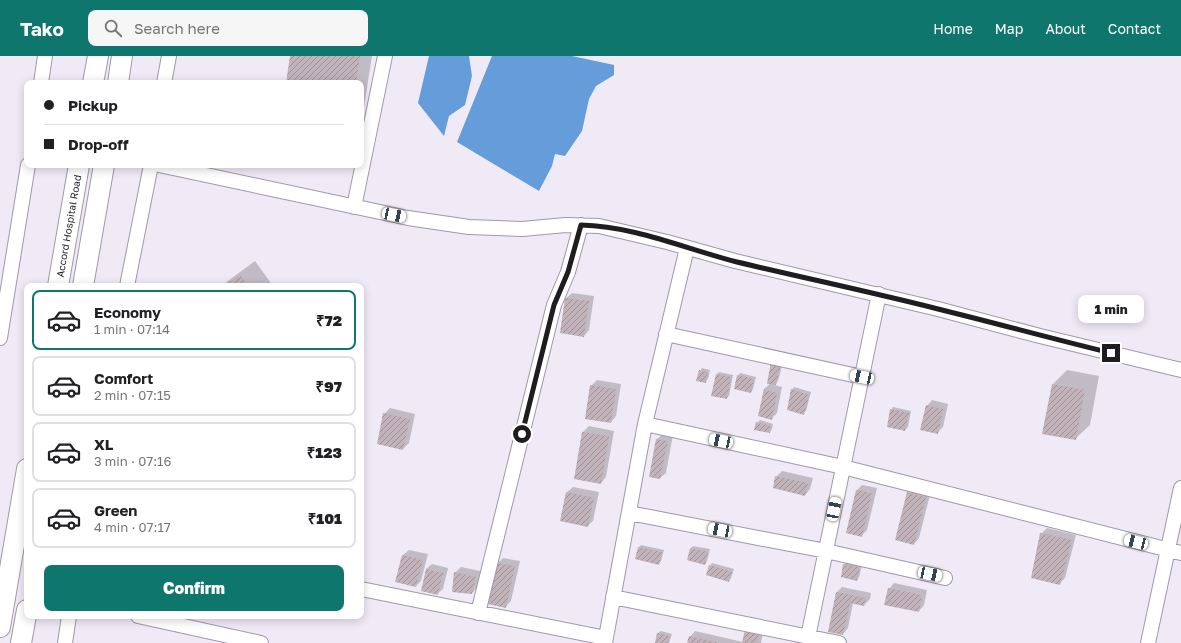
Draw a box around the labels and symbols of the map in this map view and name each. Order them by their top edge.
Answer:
street label: Accord Hospital Road [54,174,83,278]
car [381,207,407,223]
callout: 1 min [1078,295,1144,323]
route end [1102,344,1120,362]
car [849,369,875,385]
route start [513,425,531,443]
car [708,433,734,449]
car [826,496,842,522]
car [707,522,733,538]
car [1123,533,1149,551]
car [917,566,943,582]

